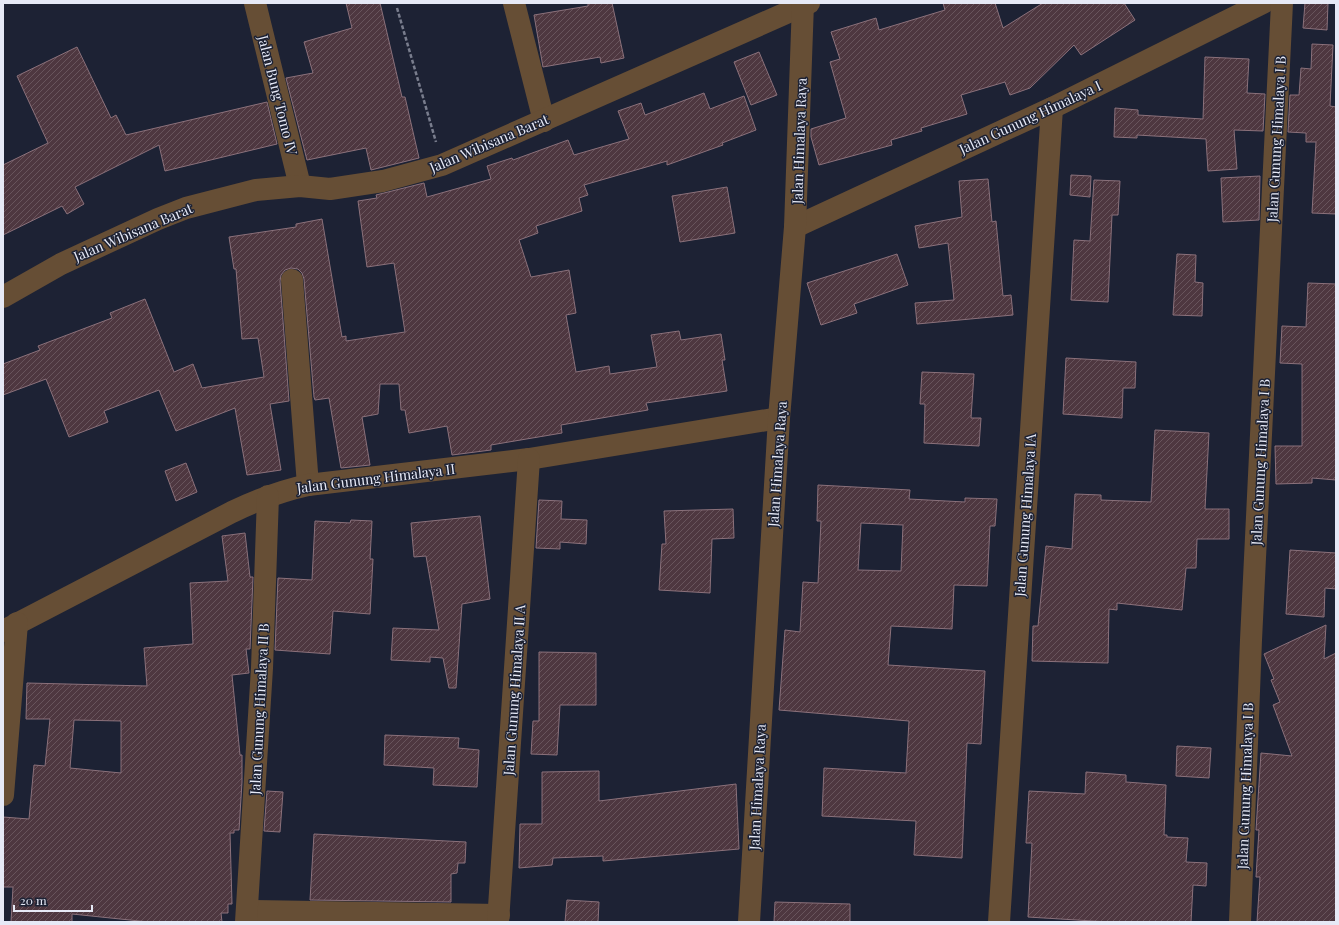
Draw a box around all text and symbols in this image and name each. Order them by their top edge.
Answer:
street label: Jalan Bung Tomo IV [254,32,302,157]
street label: Jalan Gunung Himalaya I B [1262,55,1290,224]
street label: Jalan Gunung Himalaya I [955,76,1104,159]
street label: Jalan Himalaya Raya [787,78,811,205]
street label: Jalan Wibisana Barat [426,109,552,177]
street label: Jalan Wibisana Barat [70,198,196,266]
street label: Jalan Gunung Himalaya I B [1246,378,1274,547]
street label: Jalan Himalaya Raya [763,400,791,529]
street label: Jalan Gunung Himalaya IA [1010,433,1040,598]
street label: Jalan Gunung Himalaya II [295,459,456,497]
street label: Jalan Gunung Himalaya II A [498,604,529,777]
street label: Jalan Gunung Himalaya II B [245,623,273,796]
street label: Jalan Gunung Himalaya I B [1233,702,1257,871]
street label: Jalan Himalaya Raya [744,723,770,852]
scale bar [14,887,92,913]
text: 20 m [20,892,47,908]

